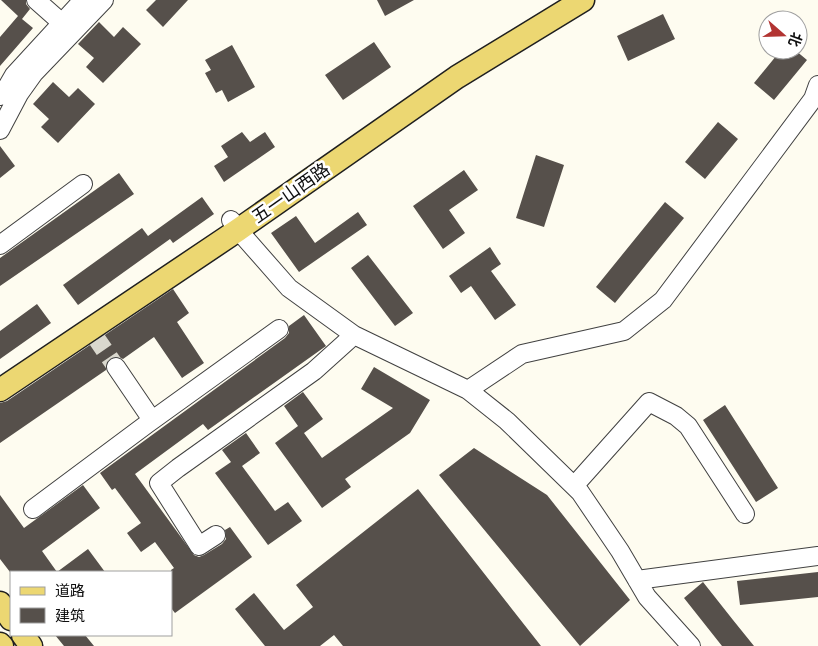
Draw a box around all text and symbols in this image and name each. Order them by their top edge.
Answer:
north arrow [758,10,808,60]
text: 北 [783,29,807,49]
street label: 五一山西路 [247,157,335,229]
legend [10,571,172,636]
text: 道路 [55,580,85,601]
text: 建筑 [55,605,85,626]

